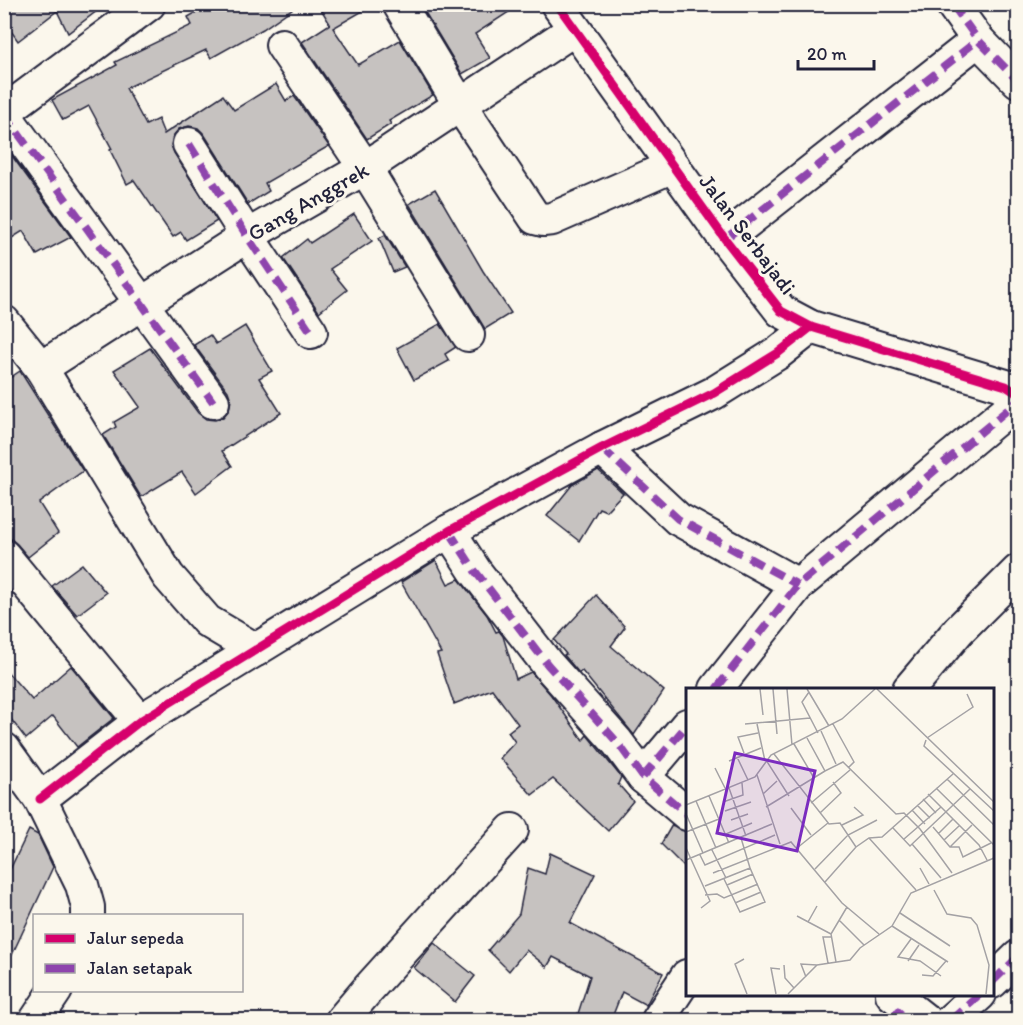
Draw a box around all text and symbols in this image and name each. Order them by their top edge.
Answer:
scale bar [798,33,874,71]
text: 20 m [807,43,847,65]
street label: Gang Anggrek [243,156,374,247]
street label: Jalan Serbajadi [694,169,802,300]
inset map [686,688,993,995]
legend [33,914,243,992]
text: Jalur sepeda [87,927,184,949]
text: Jalan setapak [87,957,193,979]

